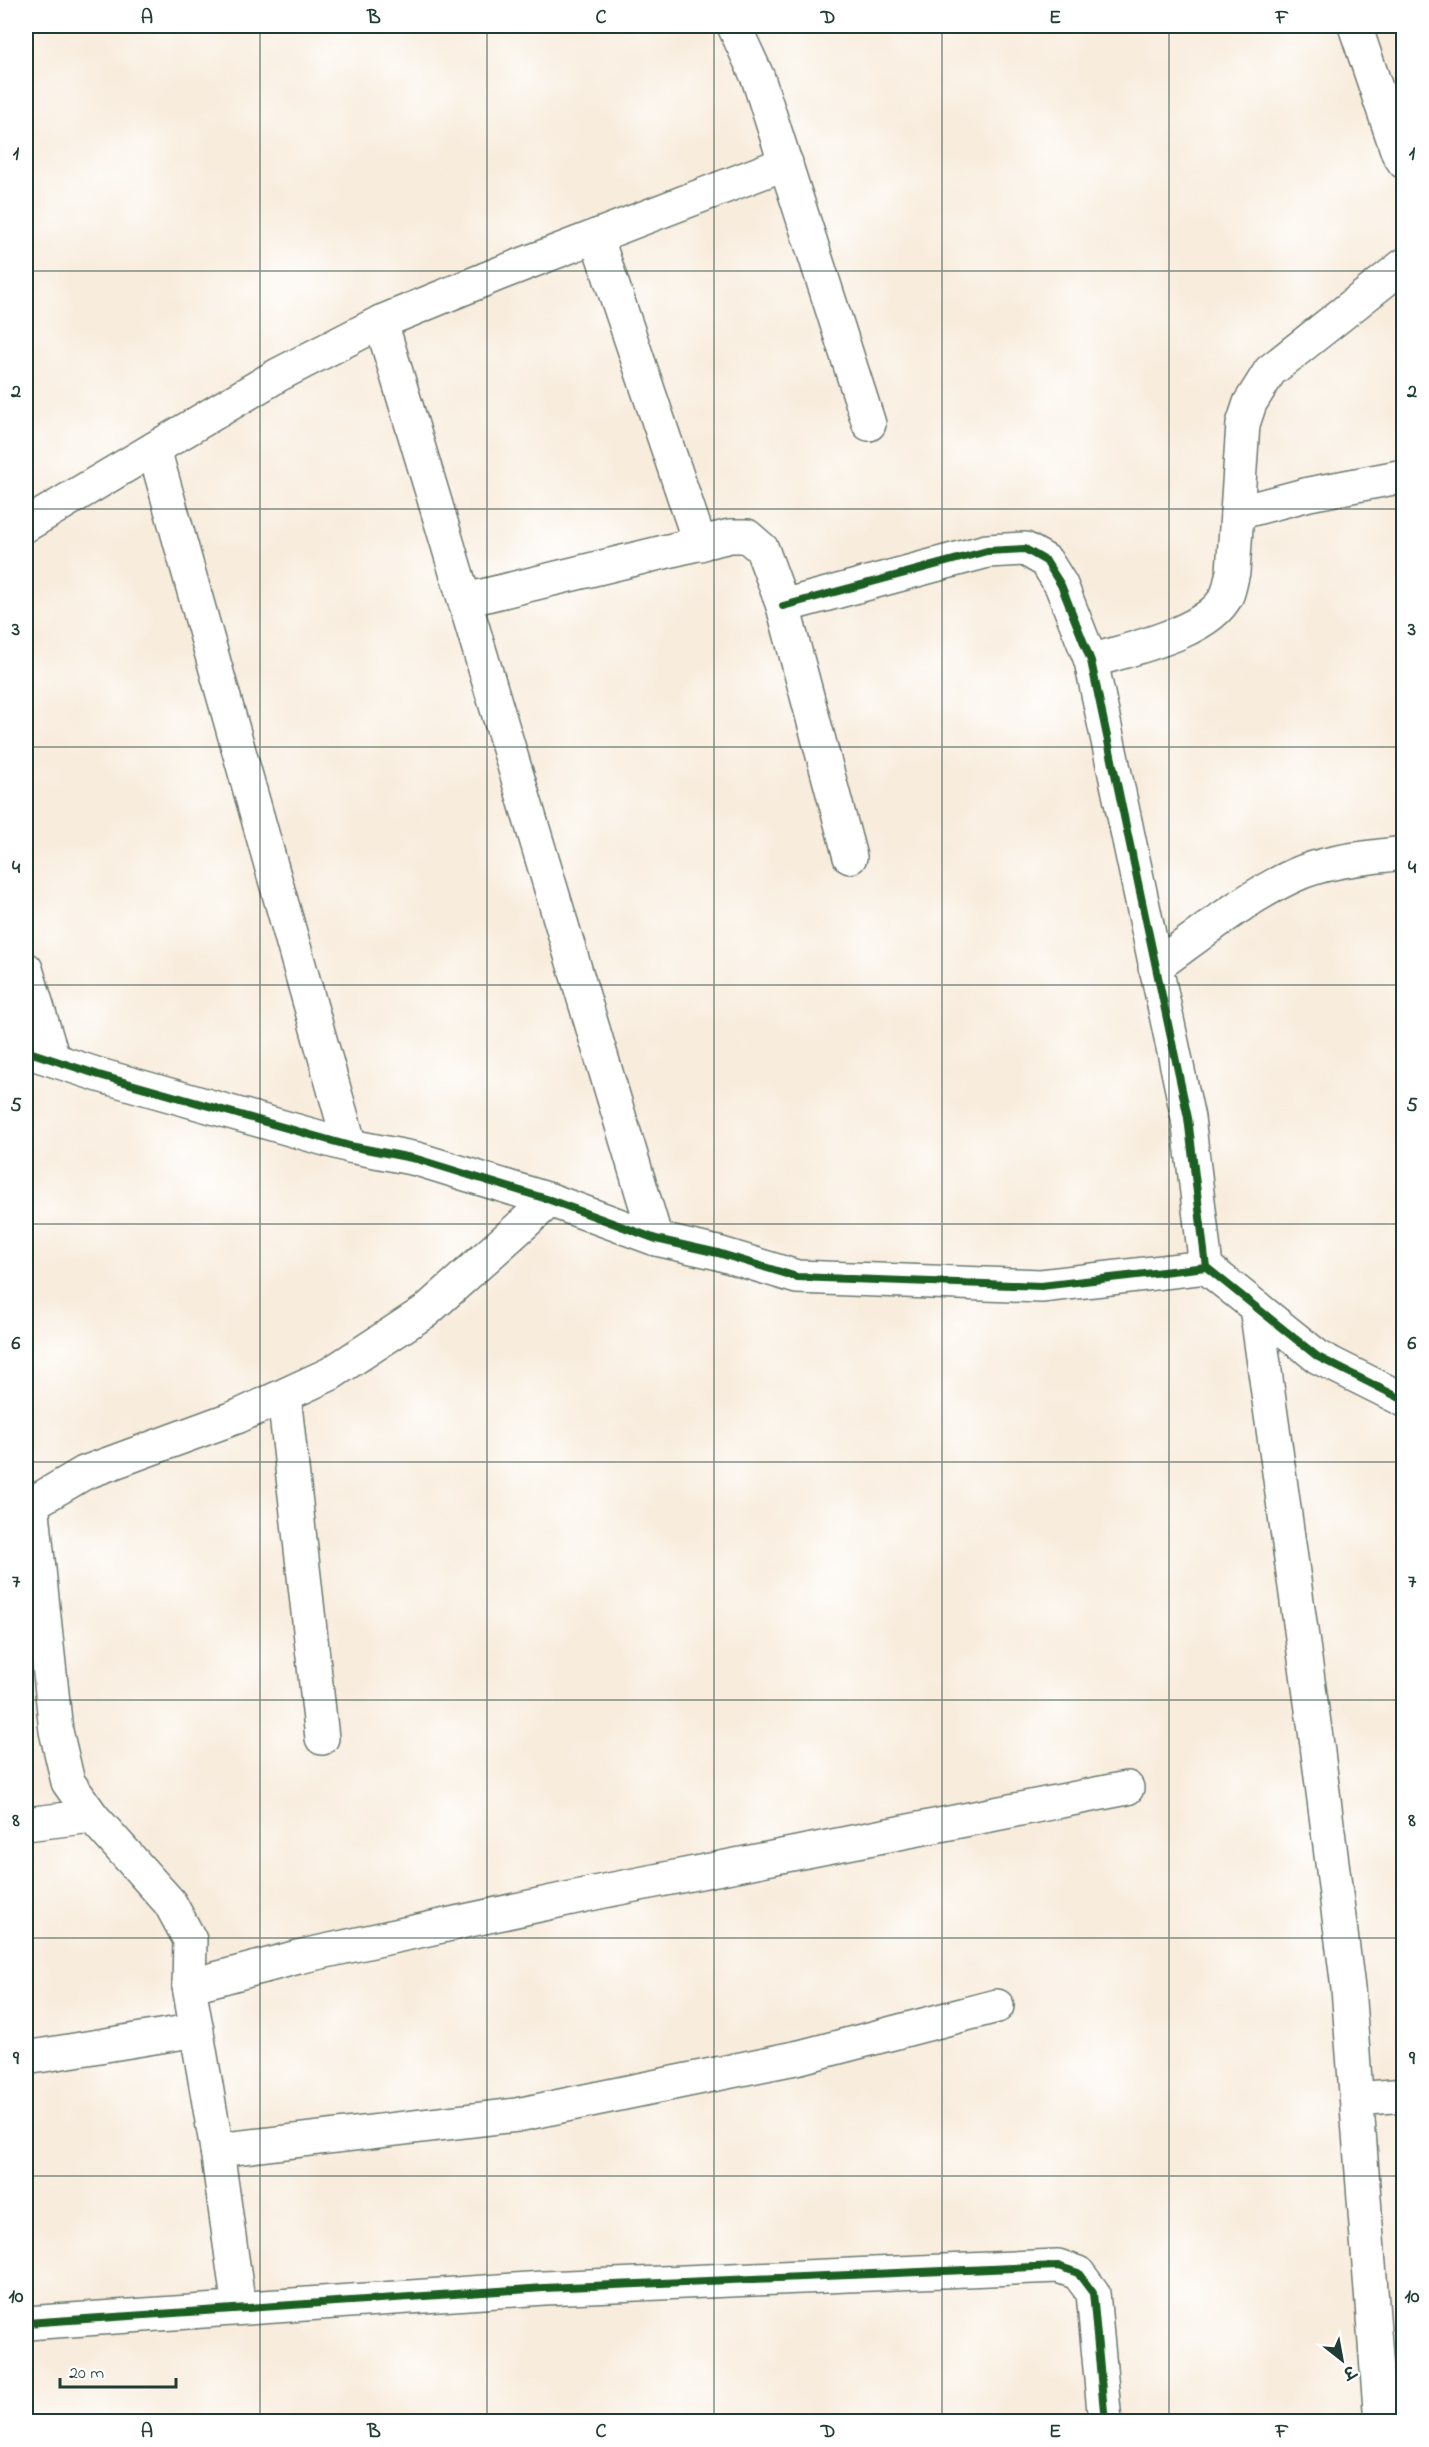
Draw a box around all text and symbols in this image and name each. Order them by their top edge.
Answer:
text: A [141,4,153,33]
text: B [366,4,381,33]
text: C [596,4,607,33]
text: D [820,4,835,33]
text: E [1049,4,1061,33]
text: F [1275,4,1289,33]
text: 1 [13,140,20,169]
text: 1 [1409,140,1416,169]
text: 2 [10,378,21,407]
text: 2 [1406,378,1417,407]
text: 3 [11,616,20,645]
text: 3 [1407,616,1416,645]
text: 4 [12,854,21,883]
text: 4 [1408,854,1417,883]
text: 5 [10,1092,22,1121]
text: 5 [1406,1092,1418,1121]
text: 6 [12,1330,21,1359]
text: 6 [1408,1330,1417,1359]
text: 7 [12,1568,21,1597]
text: 7 [1408,1568,1417,1597]
text: 8 [11,1807,20,1836]
text: 8 [1407,1807,1416,1836]
text: 9 [12,2045,20,2074]
text: 9 [1408,2045,1416,2074]
text: 10 [9,2283,24,2312]
text: 10 [1405,2283,1420,2312]
north arrow [1312,2330,1372,2390]
scale bar [60,2351,176,2389]
text: उ [1337,2357,1361,2385]
text: 20 m [69,2361,104,2387]
text: A [141,2418,153,2447]
text: B [366,2418,381,2447]
text: C [596,2418,607,2447]
text: D [820,2418,835,2447]
text: E [1049,2418,1061,2447]
text: F [1275,2418,1289,2447]

